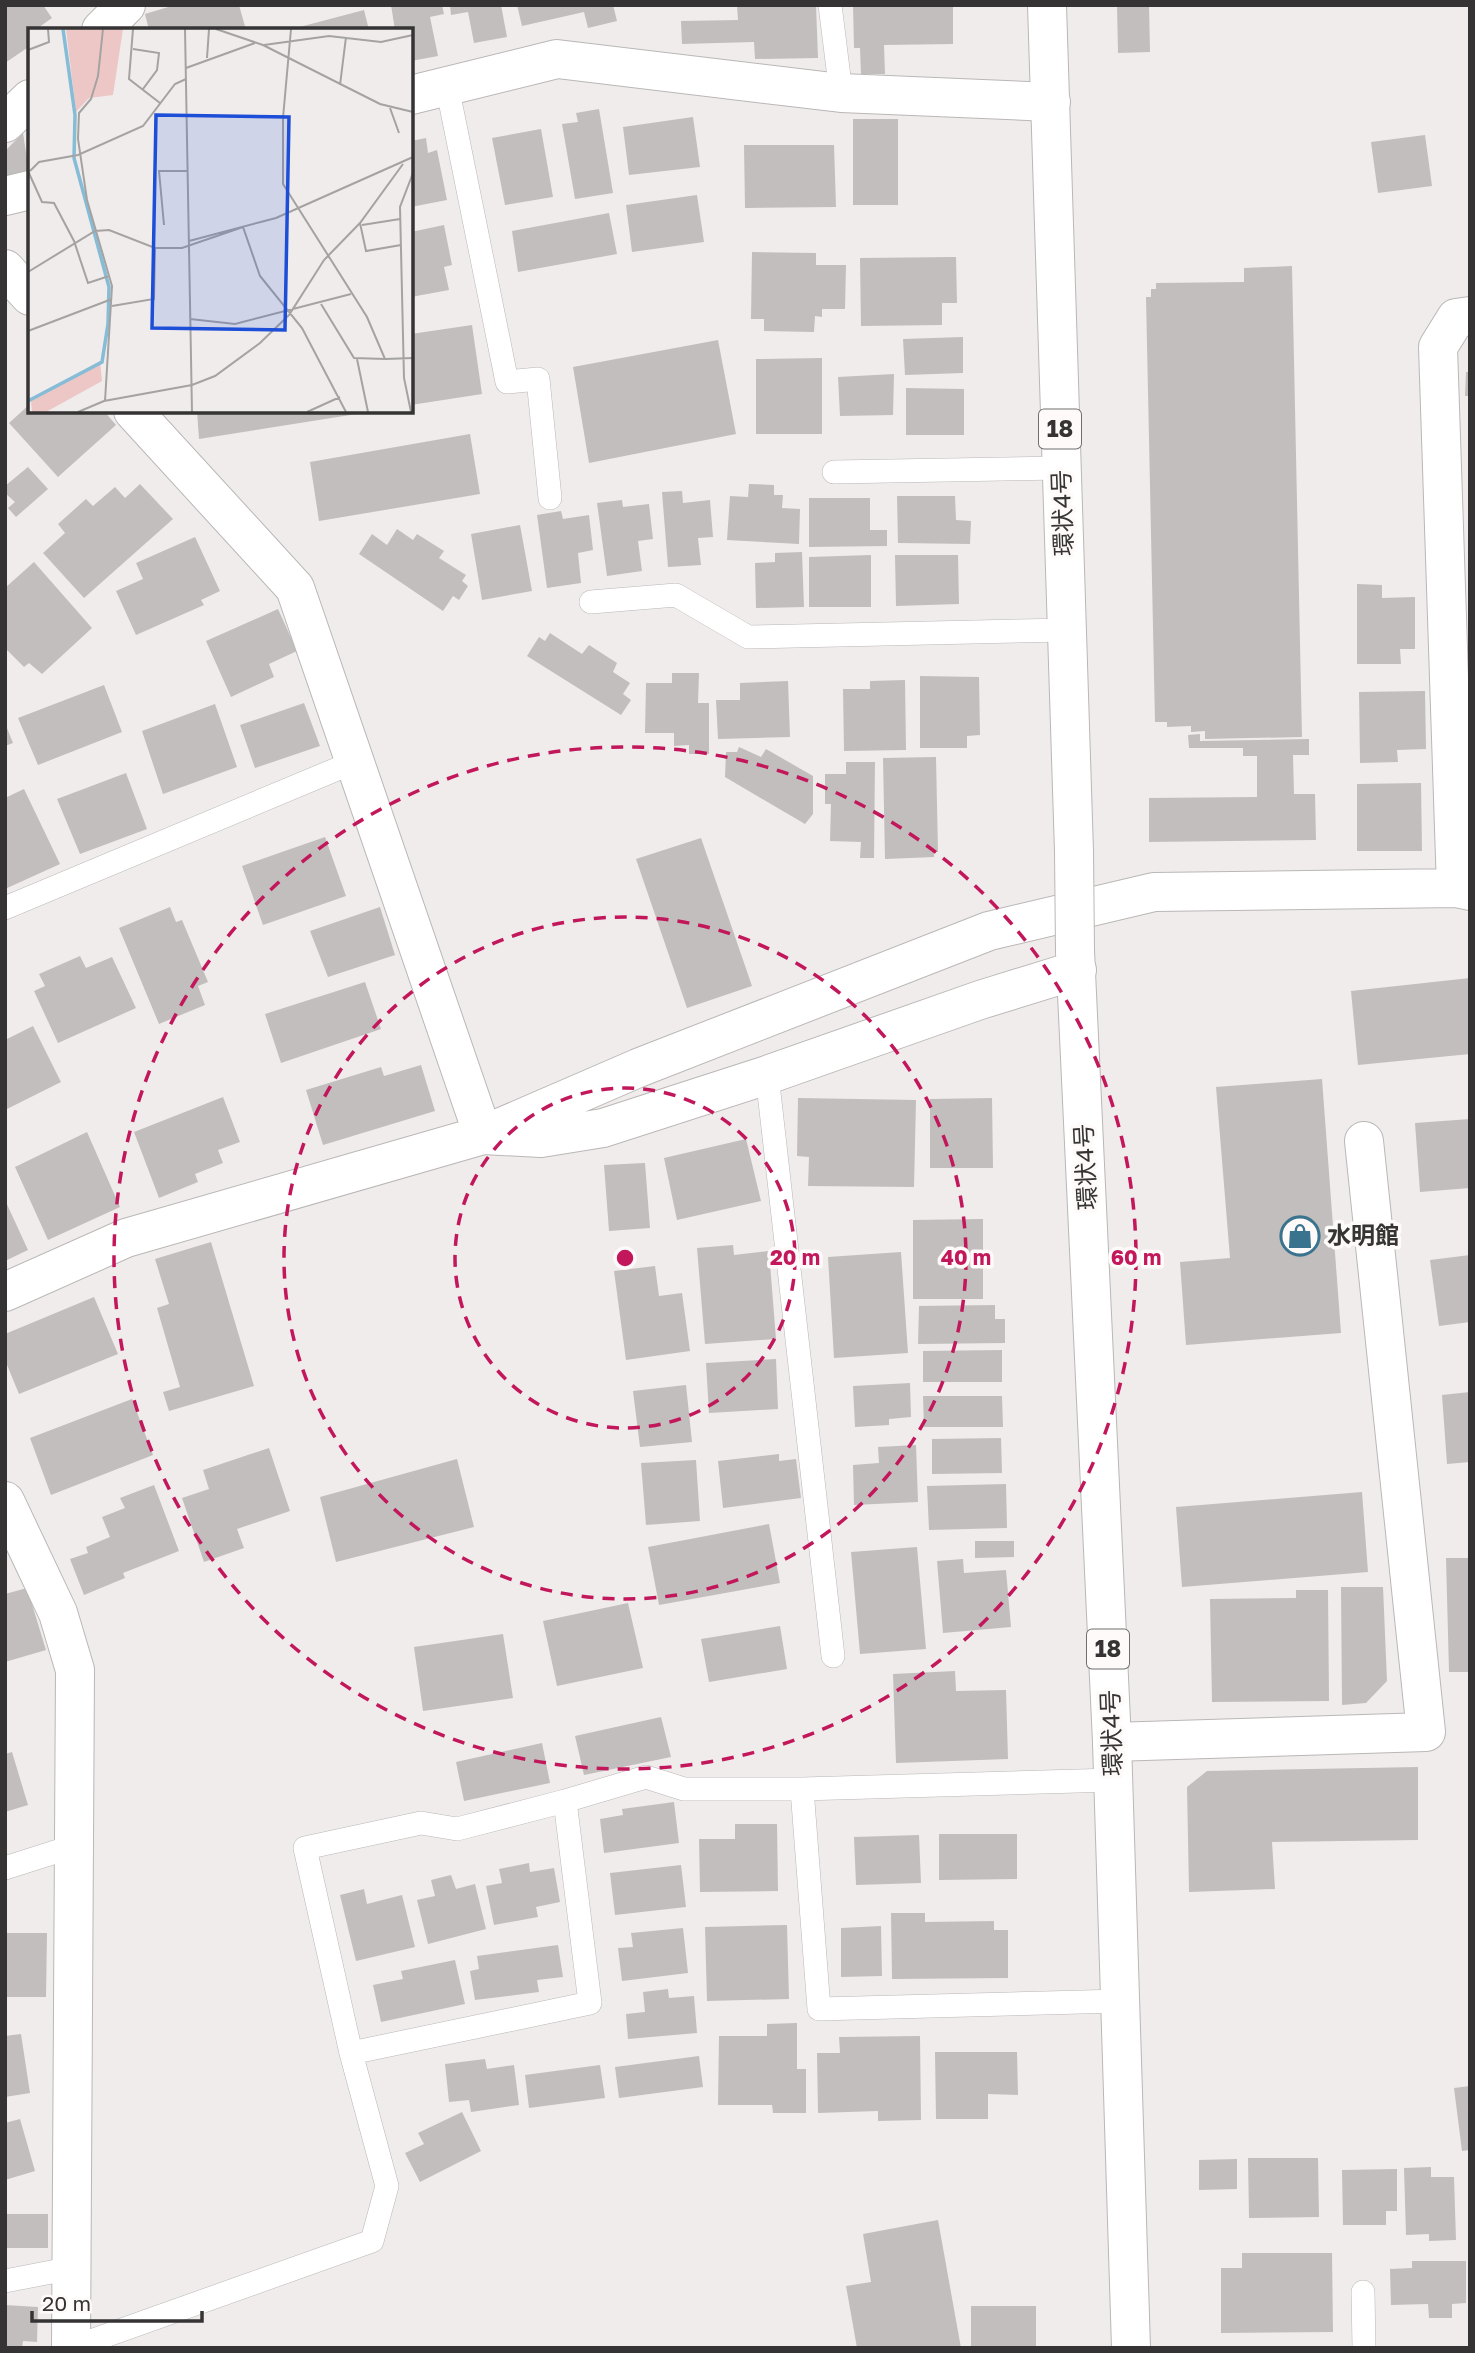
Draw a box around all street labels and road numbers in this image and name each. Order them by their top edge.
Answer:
road number: 18 [1039,410,1081,448]
street label: 環状4号 [1045,469,1078,557]
street label: 環状4号 [1068,1123,1101,1211]
road number: 18 [1087,1630,1129,1668]
street label: 環状4号 [1094,1689,1127,1777]

